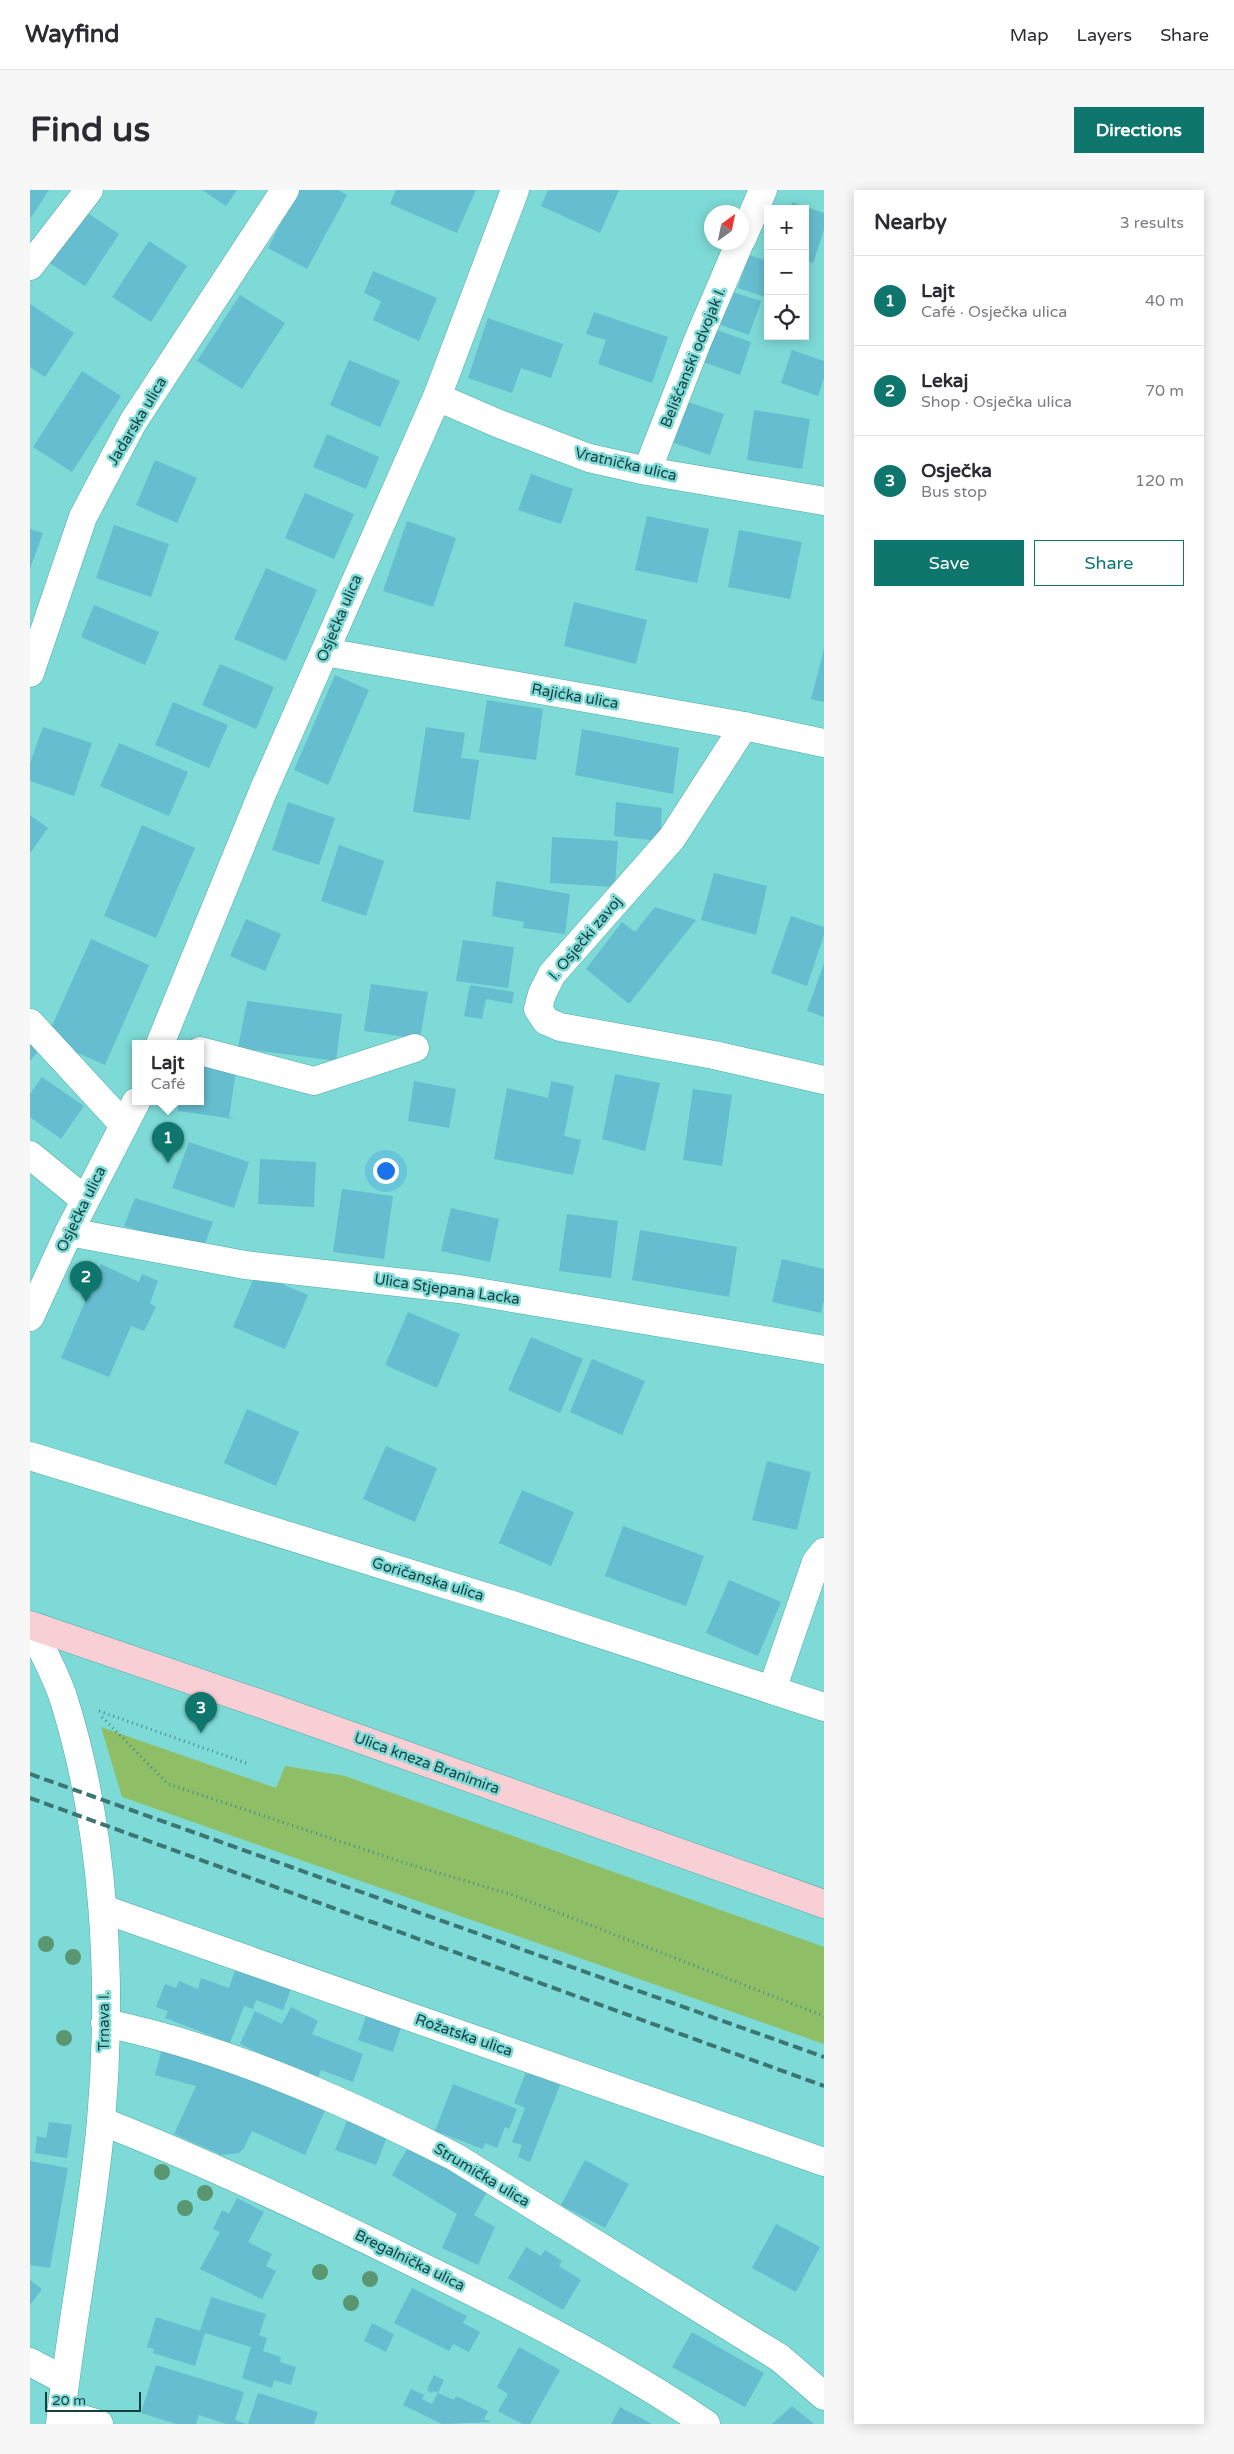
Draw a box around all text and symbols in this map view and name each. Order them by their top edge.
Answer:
text: Wayfind [25,20,120,49]
text: Map [1010,24,1049,46]
text: Layers [1077,24,1132,46]
text: Share [1160,24,1209,46]
button: Directions [1074,107,1204,153]
text: Find us [30,109,150,151]
north arrow [704,205,749,250]
map controls [764,205,809,340]
button: + [764,205,809,250]
text: Nearby [874,210,947,235]
text: 3 results [1120,213,1184,233]
button: − [764,250,809,295]
text: Lajt [921,280,955,302]
street label: Belišćanski odvojak I. [657,284,729,430]
text: 1 [885,291,895,311]
text: 40 m [1145,291,1184,311]
button: locate [764,295,809,340]
text: Café · Osječka ulica [921,302,1067,322]
text: Lekaj [921,370,968,392]
street label: Jadarska ulica [104,374,170,468]
text: 2 [885,381,895,401]
text: 70 m [1145,381,1184,401]
text: Shop · Osječka ulica [921,392,1072,412]
street label: Vratnička ulica [573,444,679,484]
text: Osječka [921,460,992,482]
text: 3 [885,471,895,491]
text: 120 m [1135,471,1184,491]
text: Bus stop [921,482,987,502]
button: Save [874,540,1024,586]
button: Share [1034,540,1184,586]
street label: Osječka ulica [313,572,365,664]
street label: Rajićka ulica [530,679,620,713]
street label: I. Osječki zavoj [545,892,625,984]
popup [132,1040,204,1105]
text: Lajt [151,1052,184,1074]
text: Café [151,1074,185,1094]
pin: 1 [152,1122,184,1163]
your location [373,1158,399,1184]
street label: Osječka ulica [53,1163,109,1255]
pin: 2 [70,1261,102,1302]
street label: Ulica Stjepana Lacka [373,1270,521,1308]
street label: Goričanska ulica [370,1553,486,1605]
pin: 3 [185,1692,217,1733]
street label: Ulica kneza Branimira [352,1728,502,1798]
street label: Trnava I. [95,1991,113,2051]
street label: Rožatska ulica [413,2010,515,2060]
street label: Strumička ulica [431,2139,533,2211]
street label: Bregalnička ulica [352,2226,468,2294]
scale bar [45,2389,141,2412]
text: 20 m [52,2392,86,2409]

